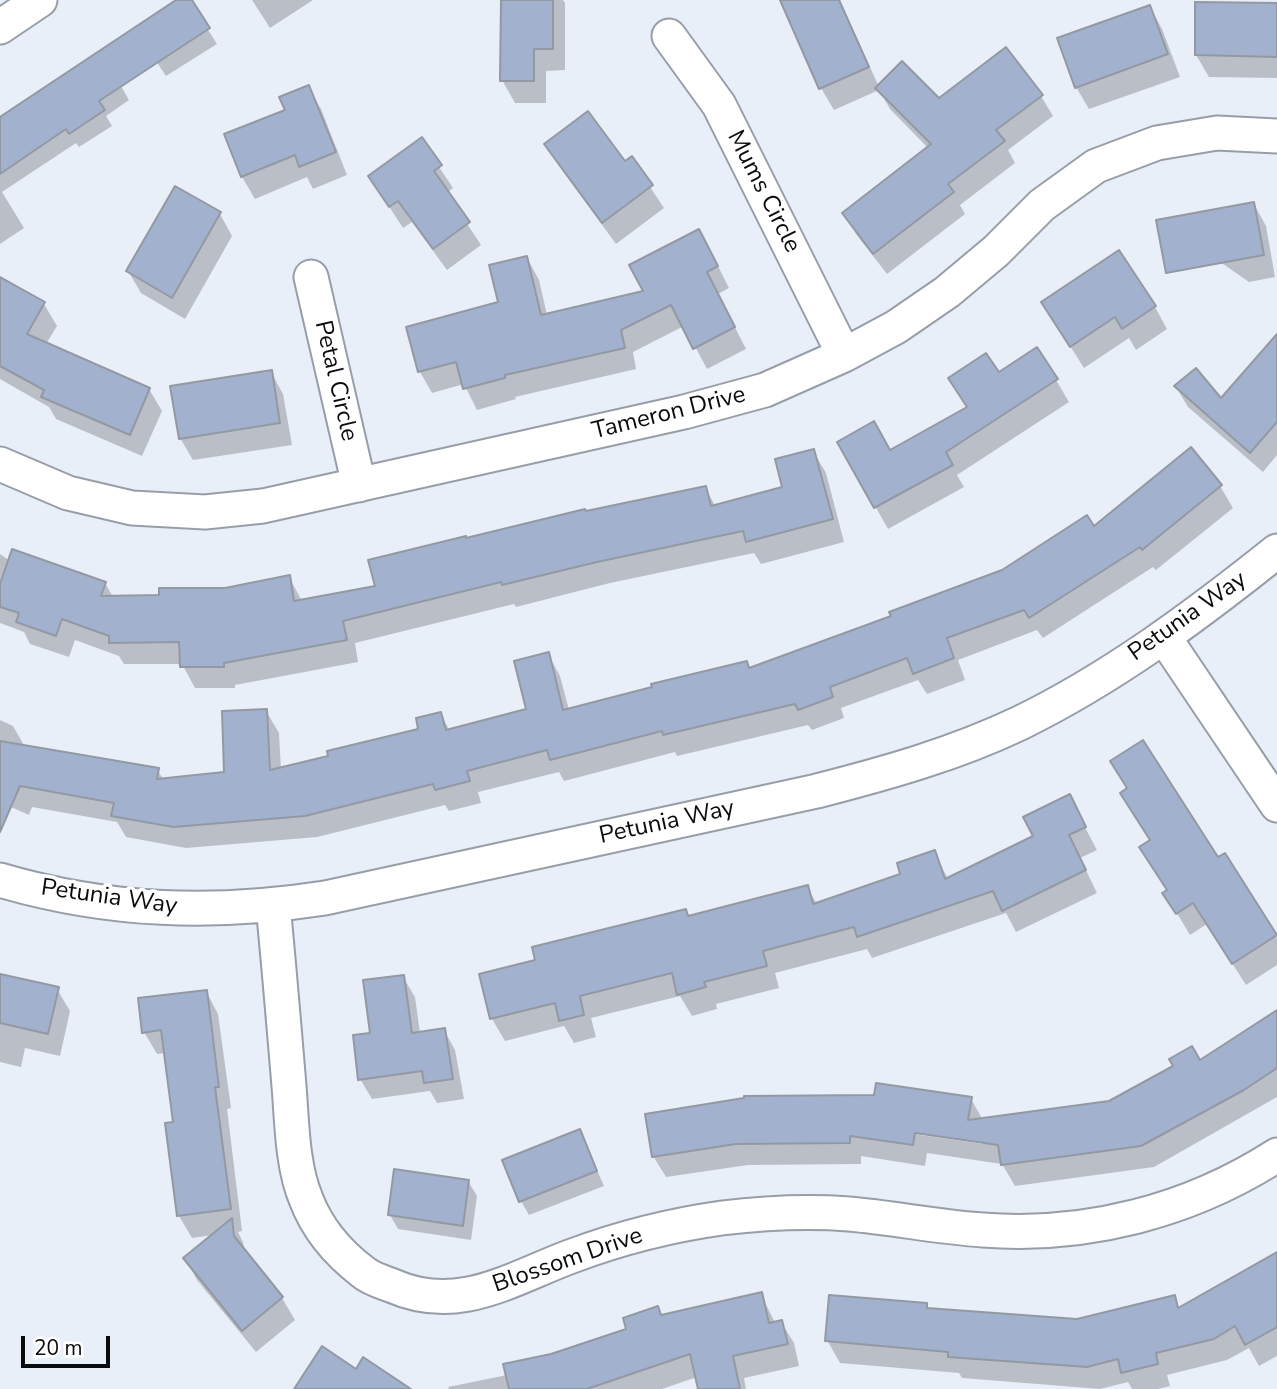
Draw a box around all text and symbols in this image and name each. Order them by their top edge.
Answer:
street label: Mums Circle [720,126,806,258]
street label: Petal Circle [307,318,363,444]
street label: Tameron Drive [589,381,749,447]
street label: Petunia Way [1123,566,1253,668]
street label: Petunia Way [597,795,737,851]
street label: Petunia Way [39,874,179,922]
street label: Blossom Drive [489,1222,647,1300]
scale bar [24,1322,114,1366]
text: 20 m [34,1334,83,1362]

